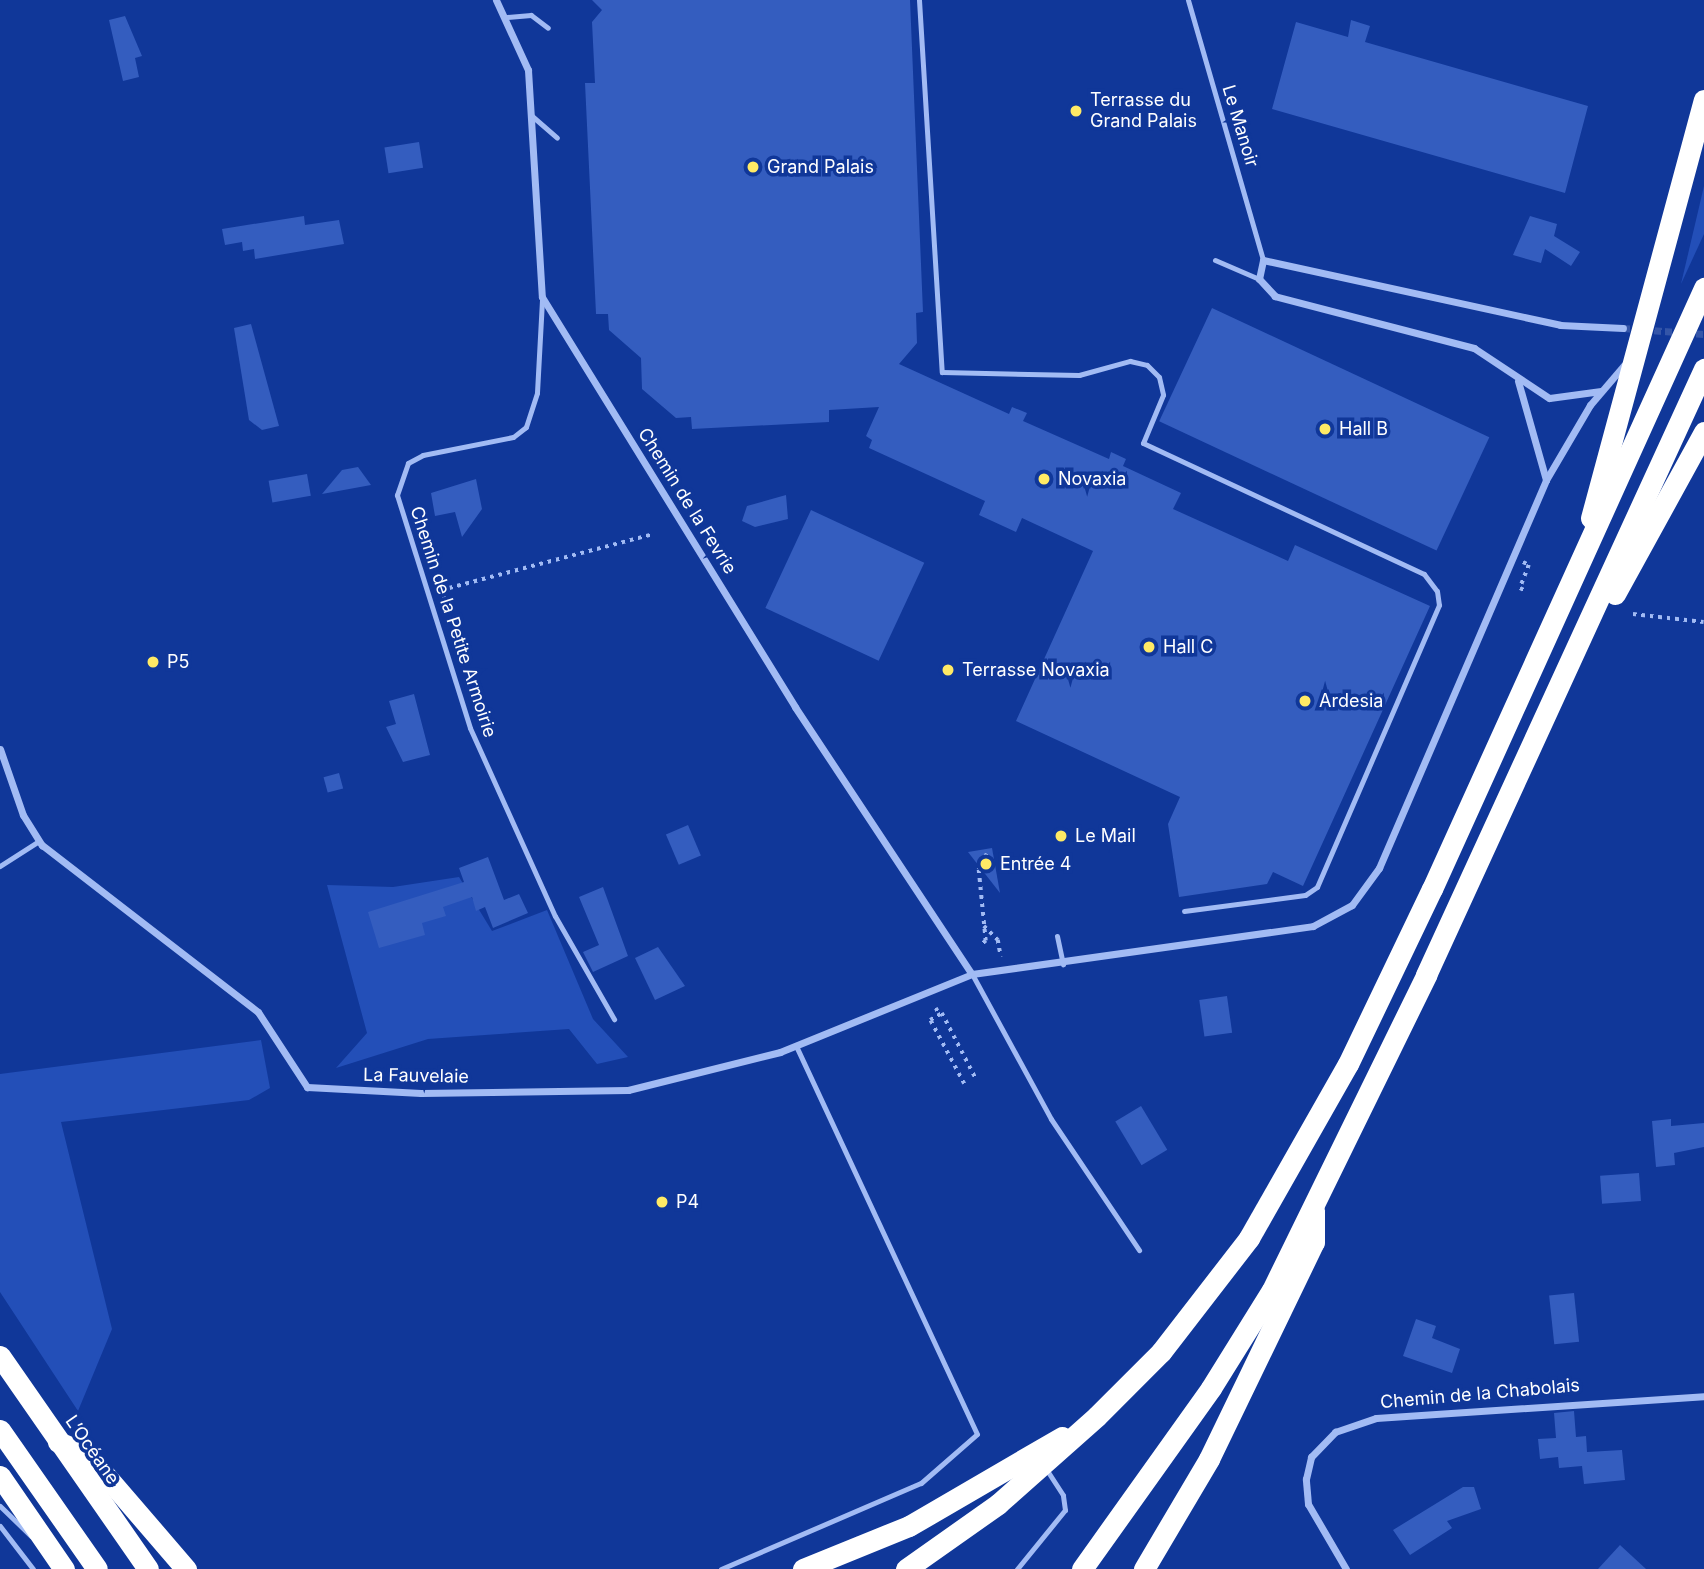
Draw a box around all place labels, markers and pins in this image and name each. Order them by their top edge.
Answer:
place label: Terrasse du Grand Palais [1090,90,1197,132]
marker: Terrasse du Grand Palais [1068,103,1084,119]
place label: Grand Palais [767,156,874,178]
marker: Grand Palais [745,159,761,175]
place label: Hall B [1339,418,1388,440]
marker: Hall B [1317,421,1333,437]
place label: Novaxia [1058,468,1126,490]
marker: Novaxia [1036,471,1052,487]
place label: Hall C [1163,636,1213,658]
marker: Hall C [1141,639,1157,655]
place label: P5 [167,651,189,673]
marker: P5 [145,654,161,670]
place label: Terrasse Novaxia [962,659,1110,681]
marker: Terrasse Novaxia [940,662,956,678]
place label: Ardesia [1319,690,1383,712]
marker: Ardesia [1297,693,1313,709]
place label: Le Mail [1075,825,1136,847]
marker: Le Mail [1053,828,1069,844]
place label: Entrée 4 [1000,853,1071,875]
marker: Entrée 4 [978,856,994,872]
place label: P4 [676,1191,699,1213]
marker: P4 [654,1194,670,1210]

